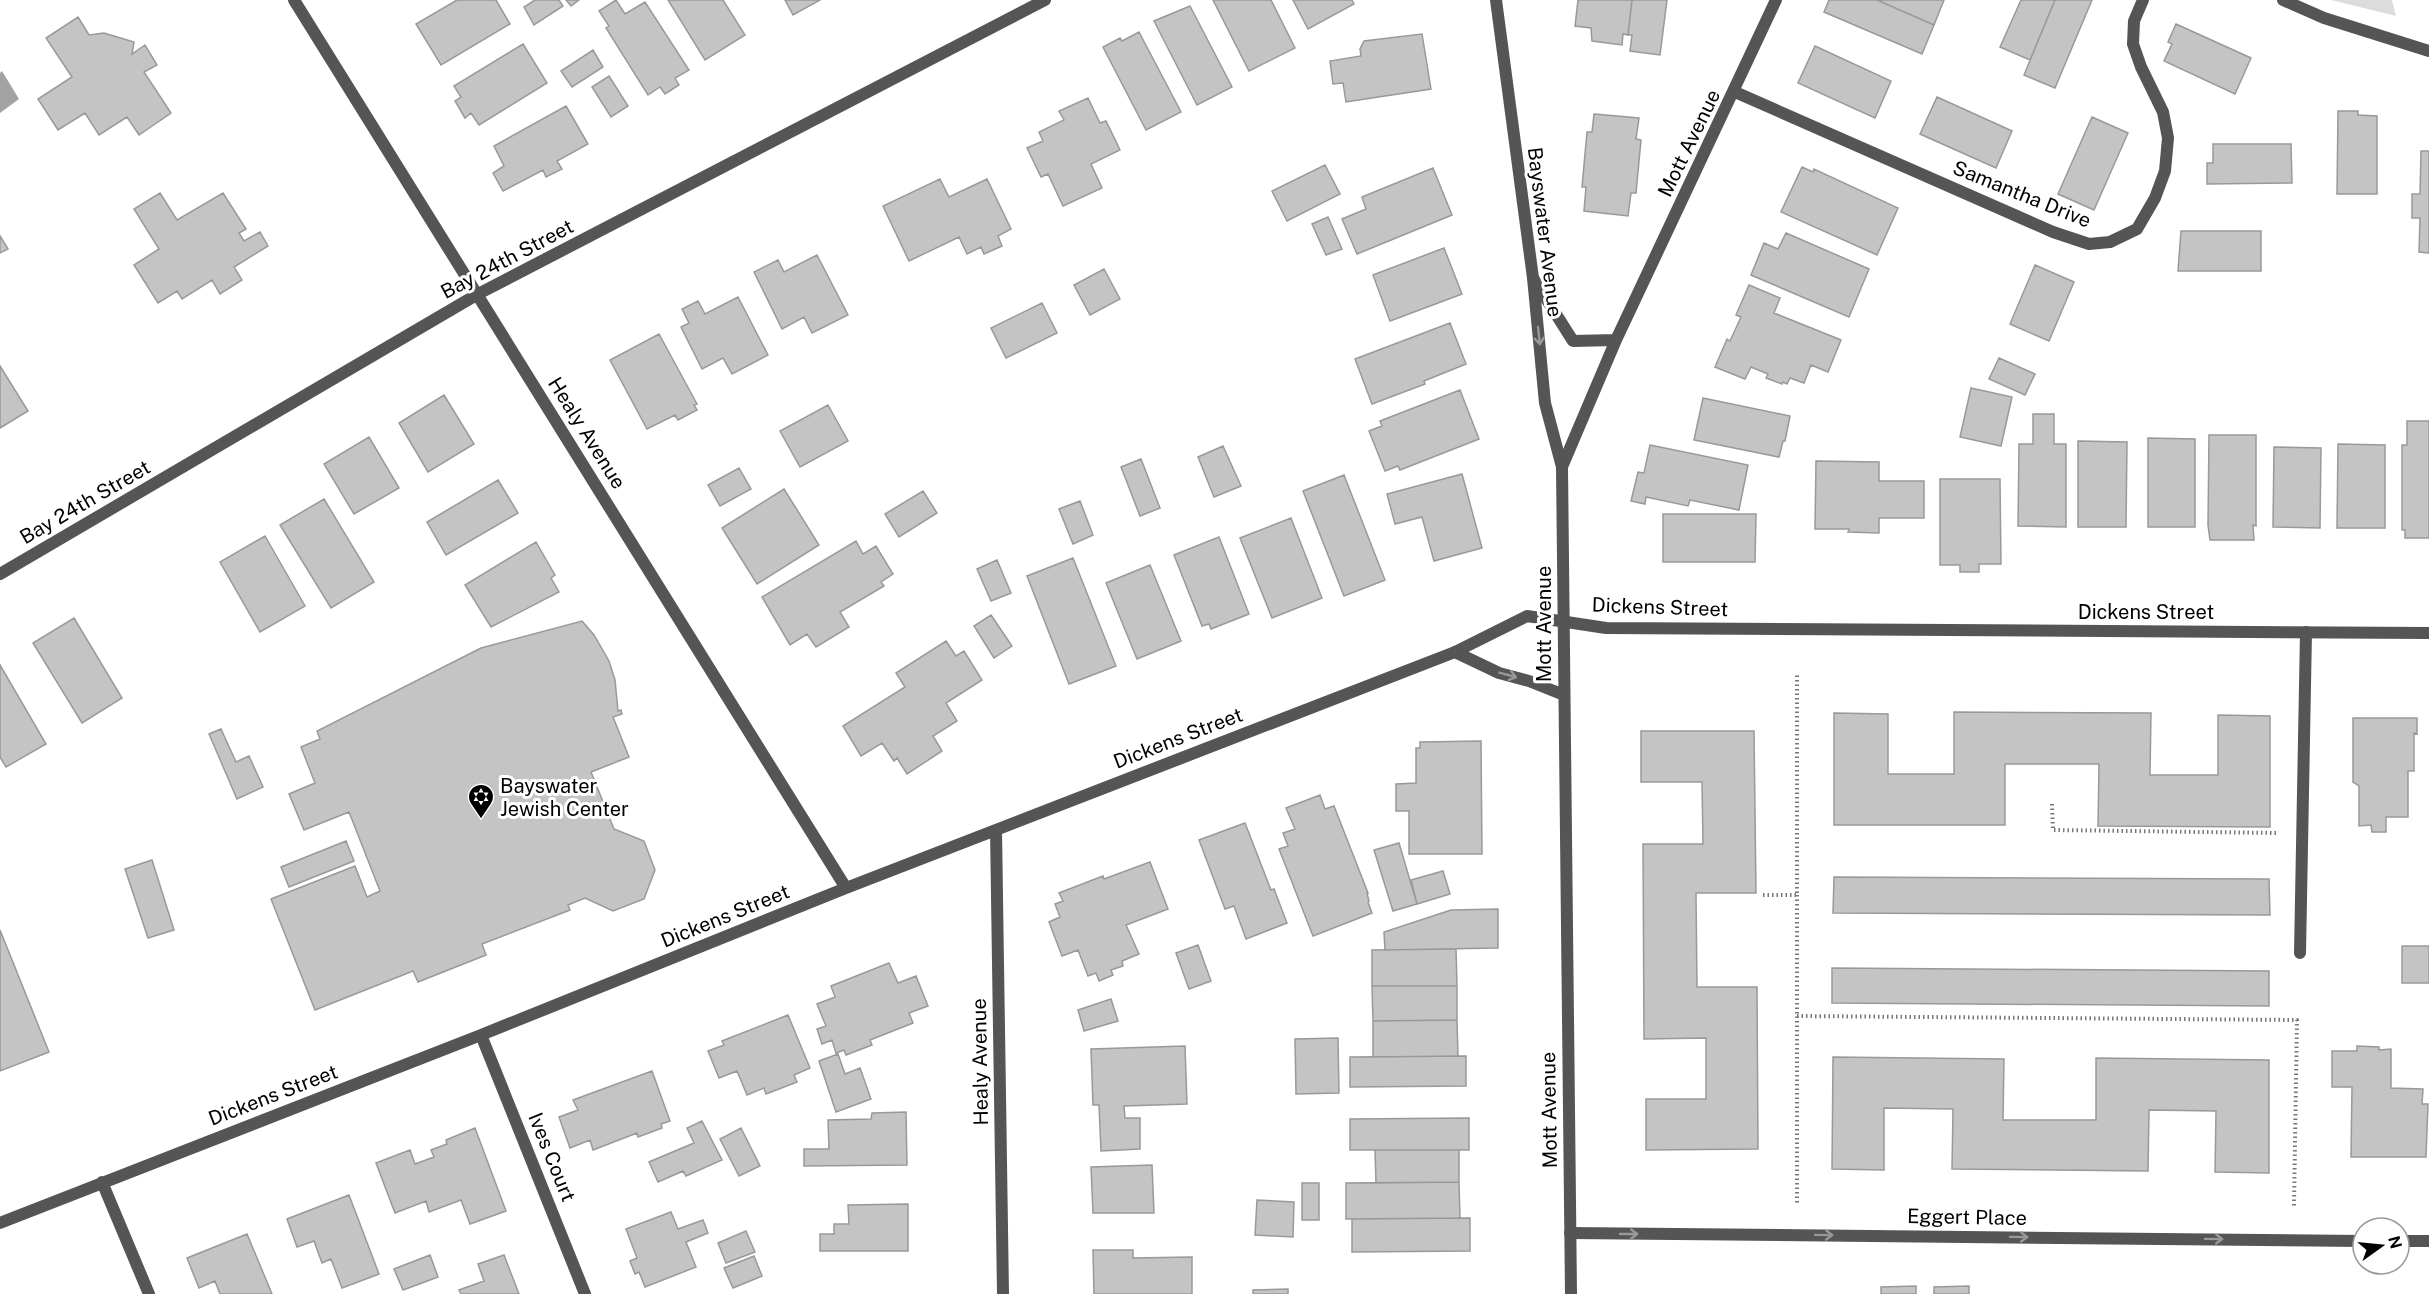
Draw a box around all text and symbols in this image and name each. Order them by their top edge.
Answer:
street label: Mott Avenue [1653,85,1725,201]
street label: Bayswater Avenue [1523,146,1567,318]
street label: Samantha Drive [1949,155,2095,233]
street label: Bay 24th Street [437,214,577,304]
one-way arrow [1533,326,1544,346]
street label: Healy Avenue [543,373,631,493]
street label: Bay 24th Street [15,455,155,549]
street label: Mott Avenue [1532,566,1556,682]
street label: Dickens Street [1591,593,1729,621]
street label: Dickens Street [2078,600,2214,624]
one-way arrow [1498,670,1517,682]
street label: Dickens Street [1110,702,1246,774]
place label: Bayswater Jewish Center [500,774,629,821]
synagogue icon: Bayswater Jewish Center [466,782,496,820]
street label: Dickens Street [657,879,793,953]
street label: Healy Avenue [967,998,993,1126]
street label: Mott Avenue [1536,1052,1562,1168]
street label: Dickens Street [205,1059,341,1131]
street label: Ives Court [523,1109,581,1205]
street label: Eggert Place [1907,1204,2027,1230]
north arrow [2351,1216,2411,1276]
one-way arrow [1618,1228,1638,1239]
one-way arrow [1813,1229,1833,1240]
one-way arrow [2008,1231,2028,1243]
one-way arrow [2203,1233,2223,1245]
text: N [2384,1234,2406,1251]

